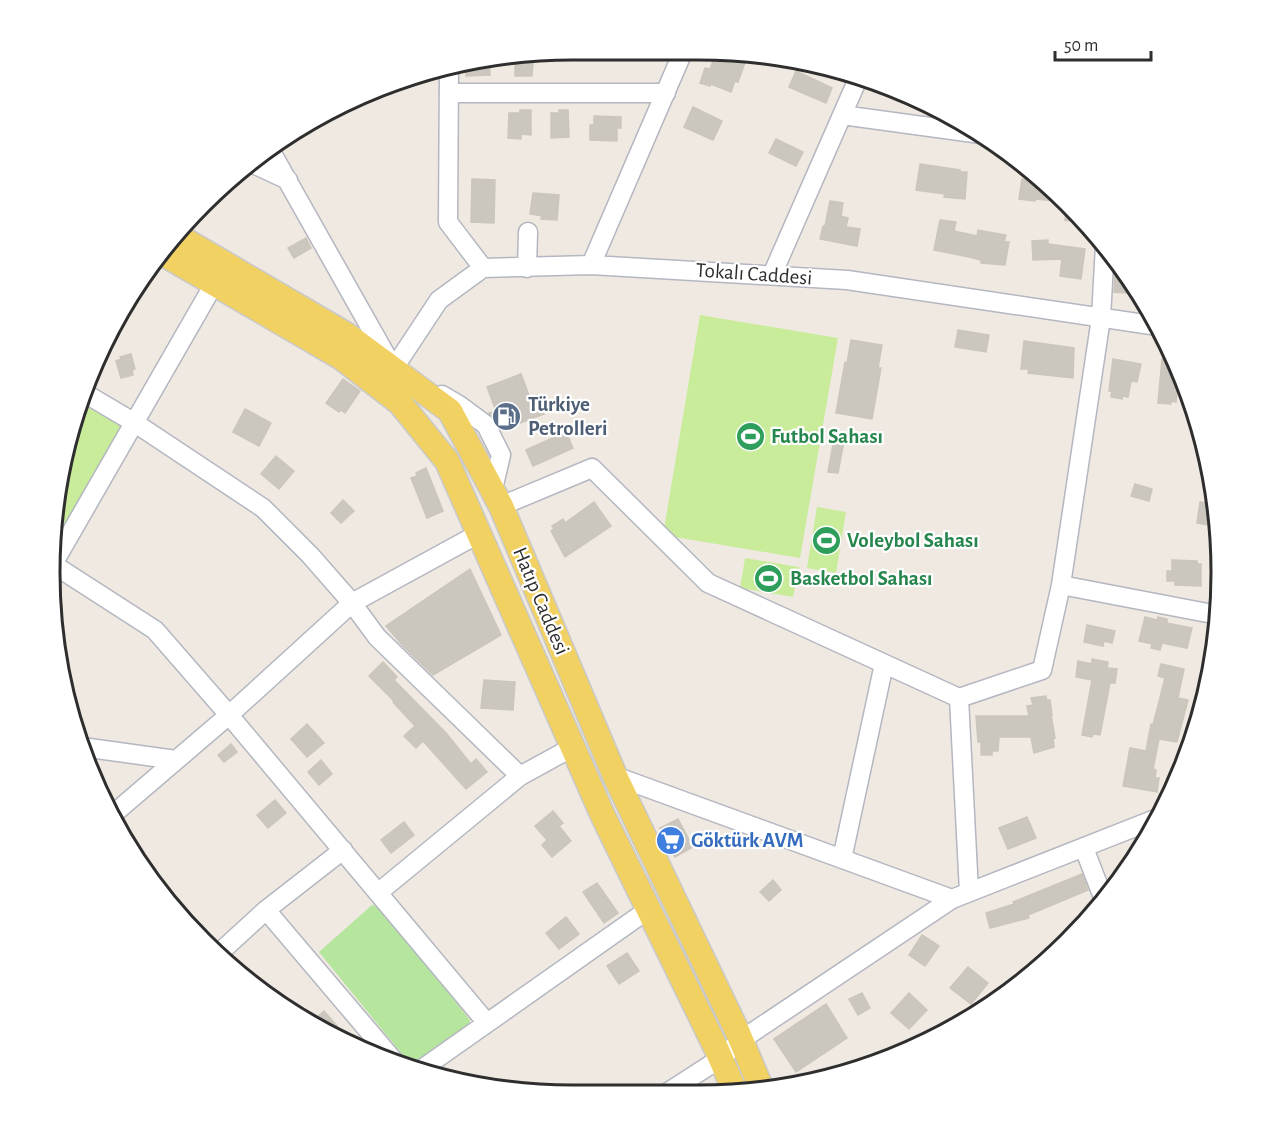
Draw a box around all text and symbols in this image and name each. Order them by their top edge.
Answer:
scale bar [1055,24,1151,62]
text: 50 m [1064,37,1098,55]
street label: Tokalı Caddesi [695,259,813,289]
place label: Türkiye Petrolleri [528,394,607,439]
fuel station icon: Türkiye Petrolleri [491,400,523,432]
sports icon: Futbol Sahası [734,420,766,452]
place label: Futbol Sahası [771,426,883,447]
sports icon: Voleybol Sahası [810,524,842,556]
place label: Voleybol Sahası [847,530,979,551]
street label: Hatıp Caddesi [509,544,573,658]
sports icon: Basketbol Sahası [753,562,785,594]
place label: Basketbol Sahası [790,568,933,589]
supermarket icon: Göktürk AVM [654,824,686,856]
place label: Göktürk AVM [691,830,803,851]

